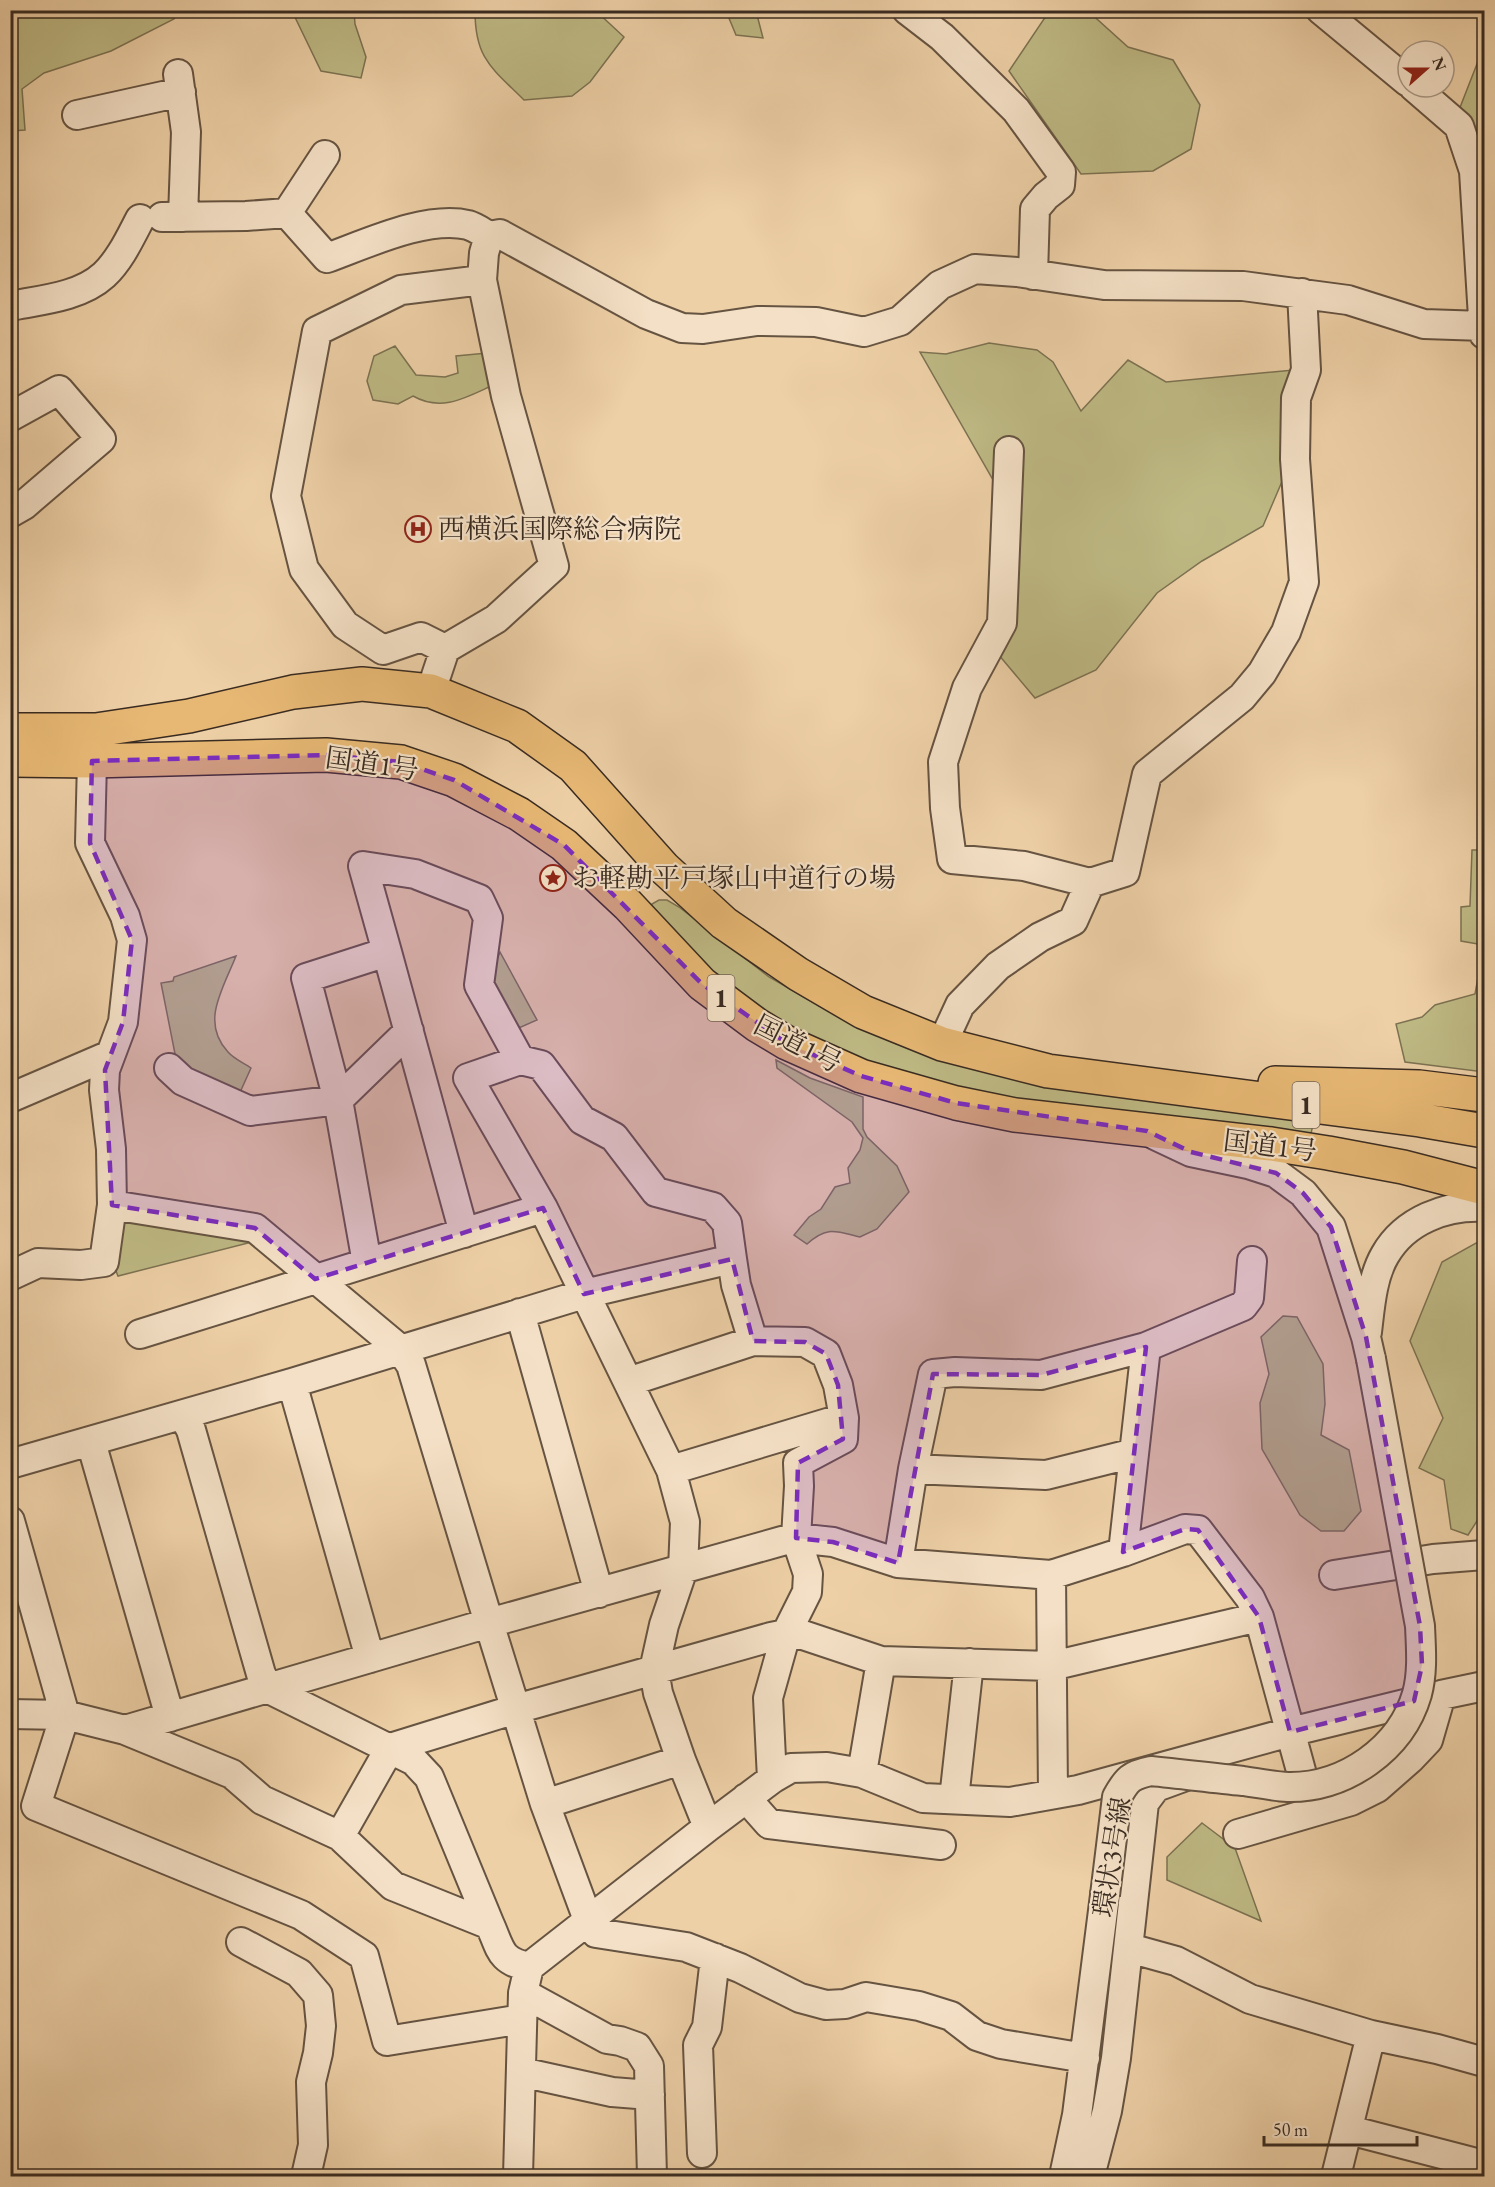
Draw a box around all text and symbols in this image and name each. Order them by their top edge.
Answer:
north arrow [1396,39,1456,99]
text: N [1427,54,1452,74]
place label: 西横浜国際総合病院 [438,511,681,546]
hospital icon: 西横浜国際総合病院 [403,514,433,544]
street label: 国道1号 [323,740,421,787]
place label: お軽勘平戸塚山中道行の場 [572,860,896,895]
place icon: お軽勘平戸塚山中道行の場 [538,863,568,893]
road number: 1 [708,975,734,1021]
street label: 国道1号 [748,1007,848,1080]
road number: 1 [1292,1082,1320,1128]
street label: 国道1号 [1221,1122,1319,1169]
street label: 環状3号線 [1085,1794,1138,1919]
scale bar [1264,2109,1417,2147]
text: 50 m [1273,2118,1308,2141]

